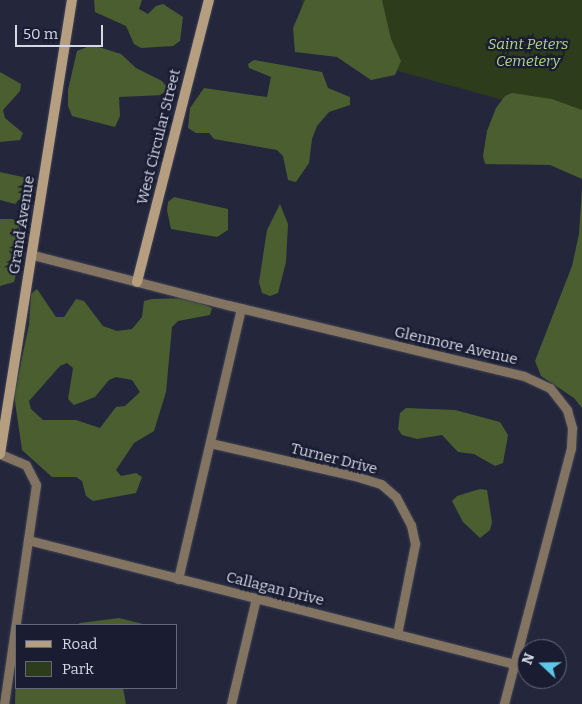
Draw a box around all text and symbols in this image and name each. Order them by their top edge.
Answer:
scale bar [18,15,105,47]
text: 50 m [23,25,58,43]
park label: Saint Peters Cemetery [488,35,568,70]
street label: West Circular Street [133,67,185,207]
street label: Grand Avenue [5,174,39,276]
street label: Glenmore Avenue [393,323,519,369]
street label: Turner Drive [289,440,379,478]
street label: Callagan Drive [224,568,326,610]
legend [15,624,178,689]
text: Road [62,635,97,653]
north arrow [517,639,567,689]
text: N [519,651,538,667]
text: Park [62,660,94,678]

